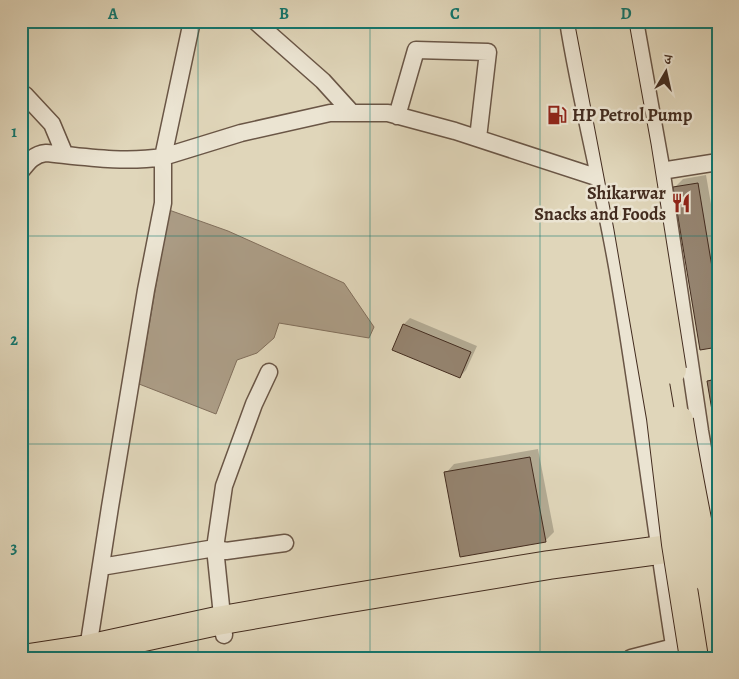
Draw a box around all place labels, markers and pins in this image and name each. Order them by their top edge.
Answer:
place label: HP Petrol Pump [572,103,693,127]
fuel station icon: HP Petrol Pump [546,104,568,126]
place label: Shikarwar Snacks and Foods [534,181,667,226]
restaurant icon: Shikarwar Snacks and Foods [670,192,692,214]

